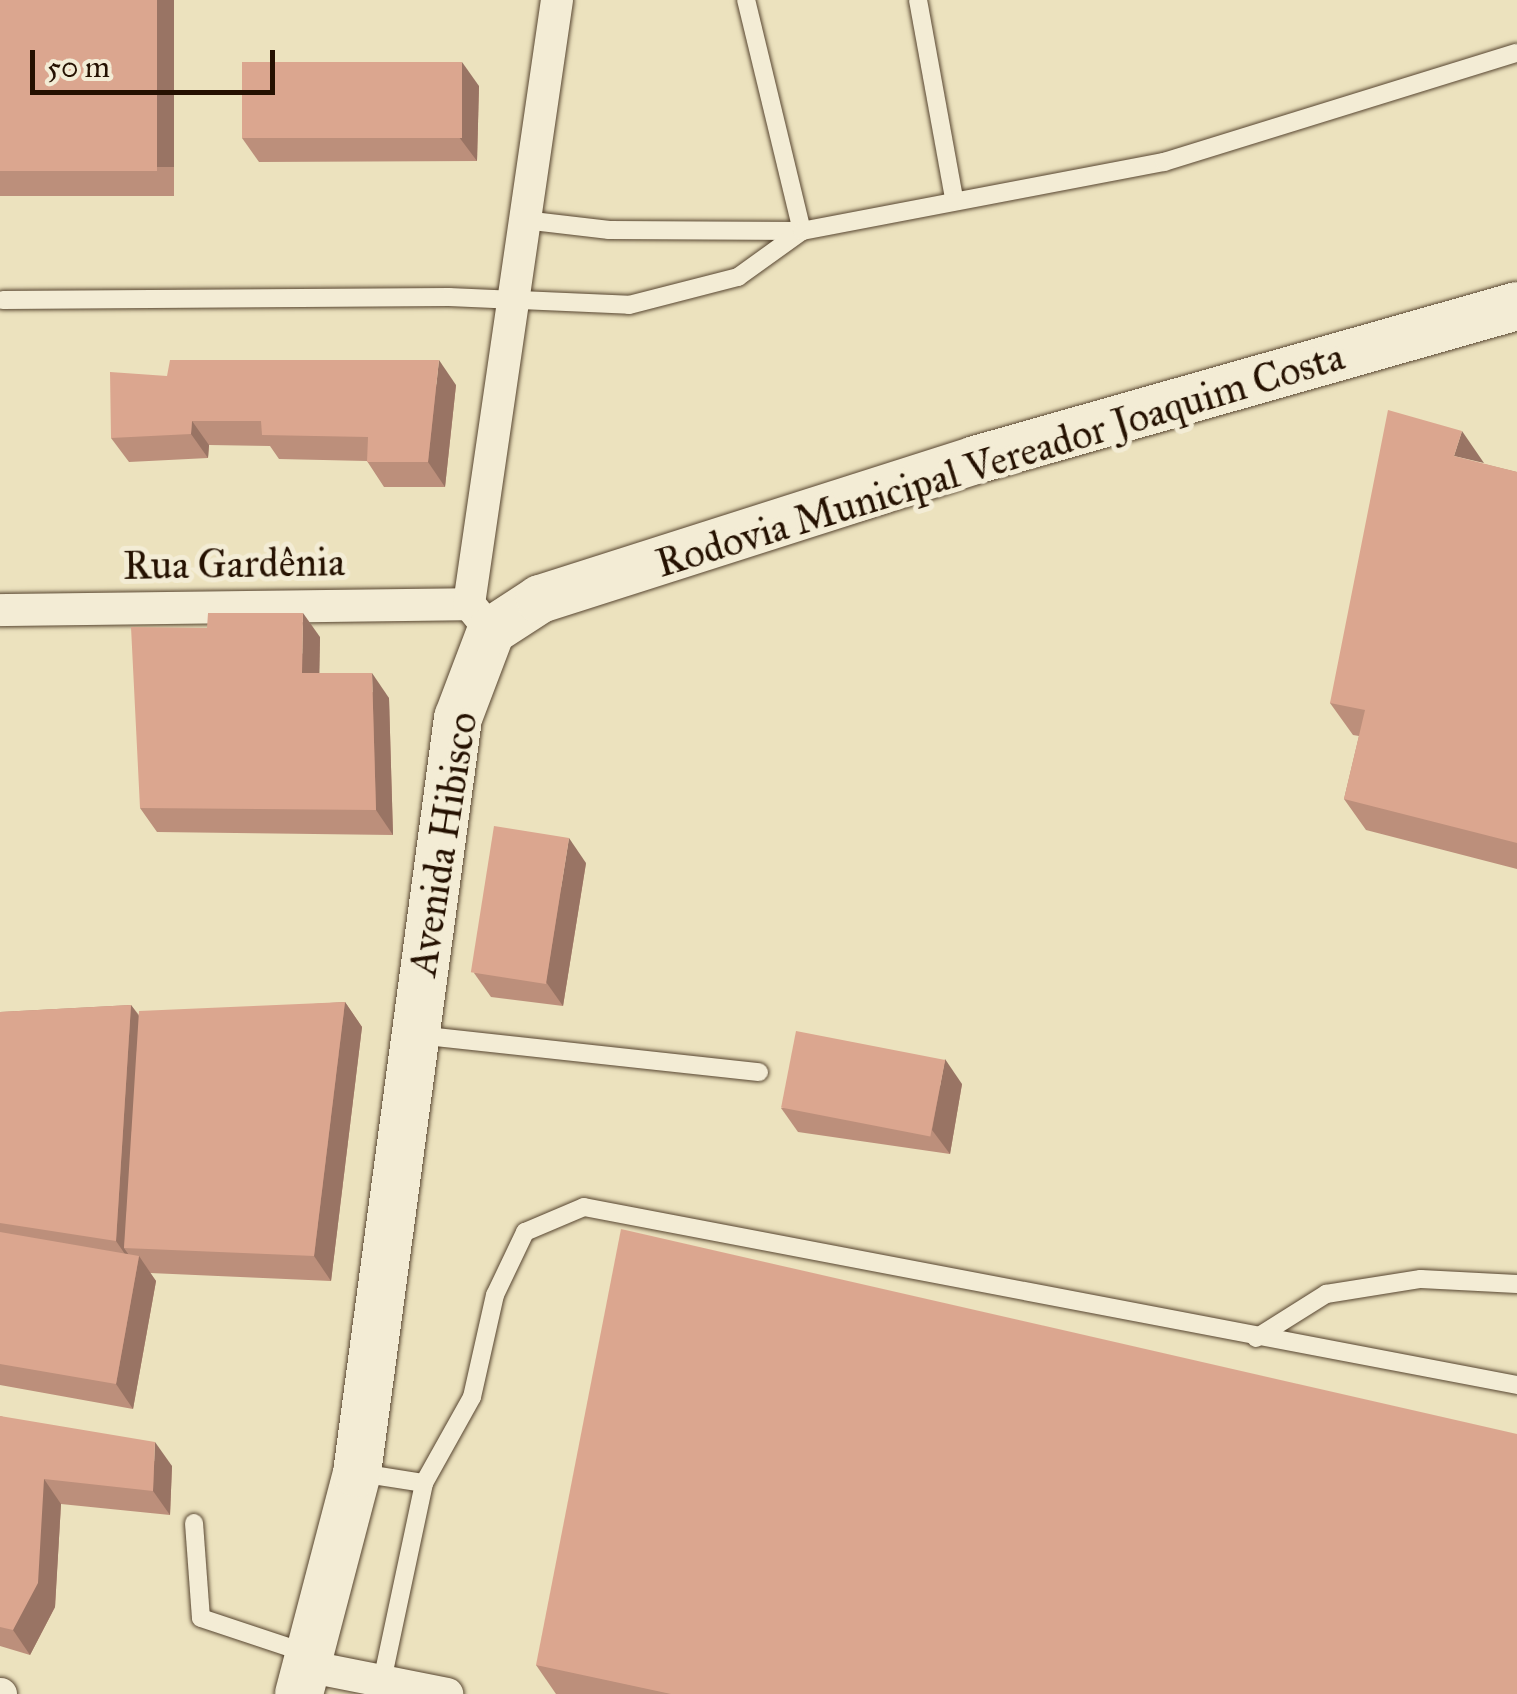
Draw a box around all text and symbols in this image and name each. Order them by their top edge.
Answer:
scale bar [35,30,280,92]
text: 50 m [47,49,110,85]
street label: Rodovia Municipal Vereador Joaquim Costa [650,332,1350,588]
street label: Rua Gardênia [123,538,345,590]
street label: Avenida Hibisco [398,709,488,979]

